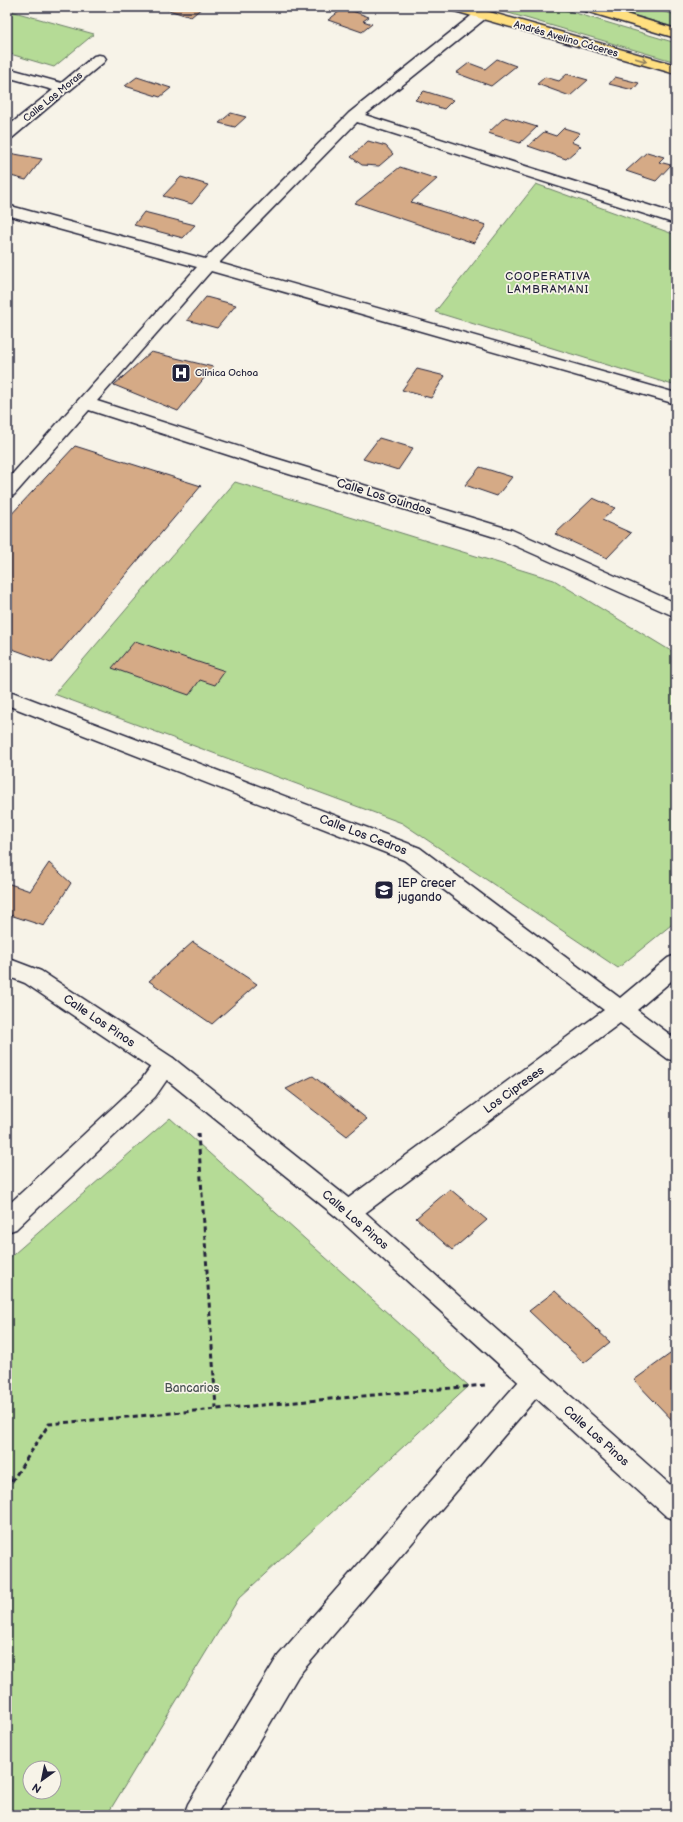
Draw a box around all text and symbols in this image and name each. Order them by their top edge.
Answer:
street label: Andrés Avelino Cáceres [512,18,620,60]
one-way arrow [634,57,647,65]
street label: Calle Las Moras [21,69,85,125]
district label: COOPERATIVA LAMBRAMANI [505,270,591,296]
hospital icon: Clínica Ochoa [170,362,192,384]
place label: Clínica Ochoa [195,367,258,379]
street label: Calle Los Guindos [335,475,433,519]
street label: Calle Los Cedros [317,811,409,859]
place label: IEP crecer jugando [397,876,457,905]
school or university icon: IEP crecer jugando [373,879,395,901]
street label: Calle Los Pinos [60,991,138,1051]
street label: Los Cipreses [481,1063,547,1117]
street label: Calle Los Pinos [319,1187,391,1253]
park label: Bancarios [165,1381,219,1396]
street label: Calle Los Pinos [560,1403,632,1470]
north arrow [22,1760,62,1800]
text: N [30,1780,44,1796]

